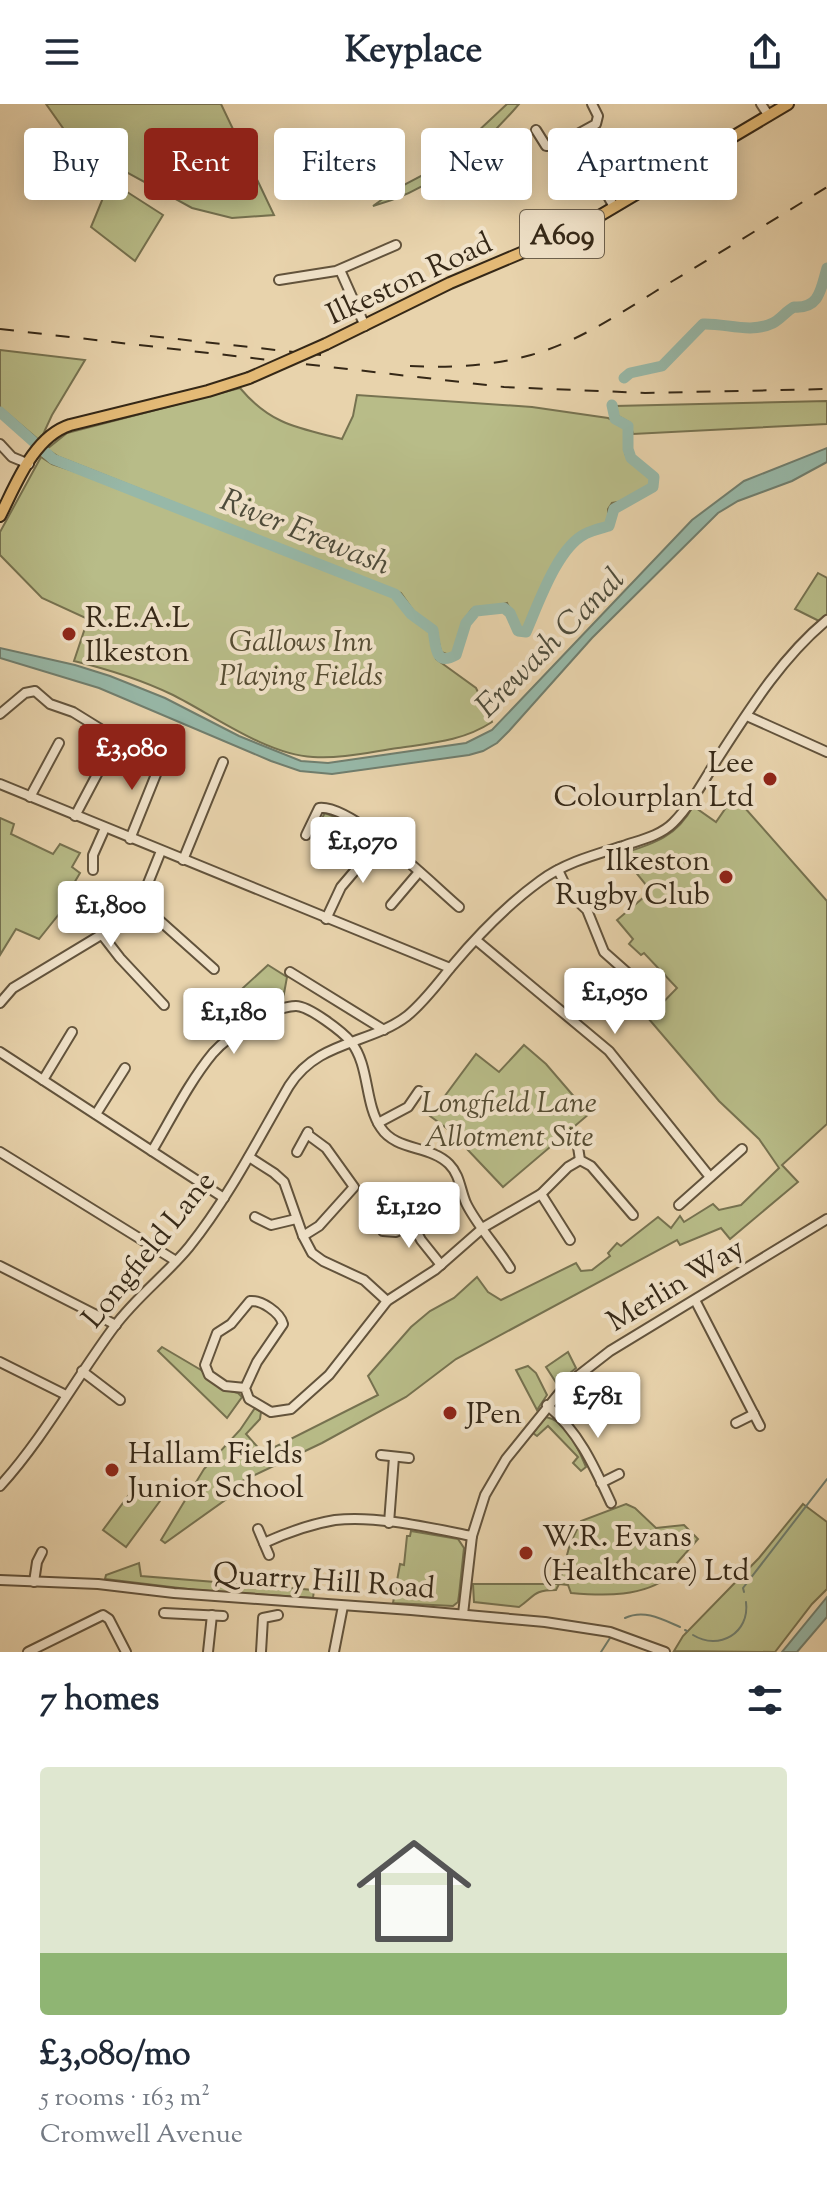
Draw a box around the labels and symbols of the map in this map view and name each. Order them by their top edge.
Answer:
road number: A609 [520,210,604,258]
street label: Ilkeston Road [320,223,500,337]
water label: River Erewash [213,479,397,589]
water label: Erewash Canal [466,559,637,730]
place label: R.E.A.L Ilkeston [85,598,190,675]
park label: Gallows Inn Playing Fields [219,622,383,699]
marker: R.E.A.L Ilkeston [60,625,78,643]
pin: £3,080 [67,724,197,792]
place label: Lee Colourplan Ltd [553,743,754,820]
marker: Lee Colourplan Ltd [761,770,779,788]
pin: £1,070 [298,817,428,885]
place label: Ilkeston Rugby Club [555,841,710,918]
marker: Ilkeston Rugby Club [717,868,735,886]
pin: £1,800 [46,881,176,949]
pin: £1,050 [550,968,680,1036]
pin: £1,180 [169,988,299,1056]
park label: Longfield Lane Allotment Site [421,1083,597,1160]
street label: Longfield Lane [73,1163,227,1338]
pin: £1,120 [344,1182,474,1250]
street label: Merlin Way [600,1228,753,1344]
pin: £781 [551,1372,645,1440]
place label: JPen [464,1394,522,1437]
marker: JPen [441,1404,459,1422]
place label: Hallam Fields Junior School [126,1434,304,1511]
marker: Hallam Fields Junior School [103,1461,121,1479]
place label: W.R. Evans (Healthcare) Ltd [542,1517,750,1594]
marker: W.R. Evans (Healthcare) Ltd [517,1544,535,1562]
street label: Quarry Hill Road [211,1553,436,1612]

